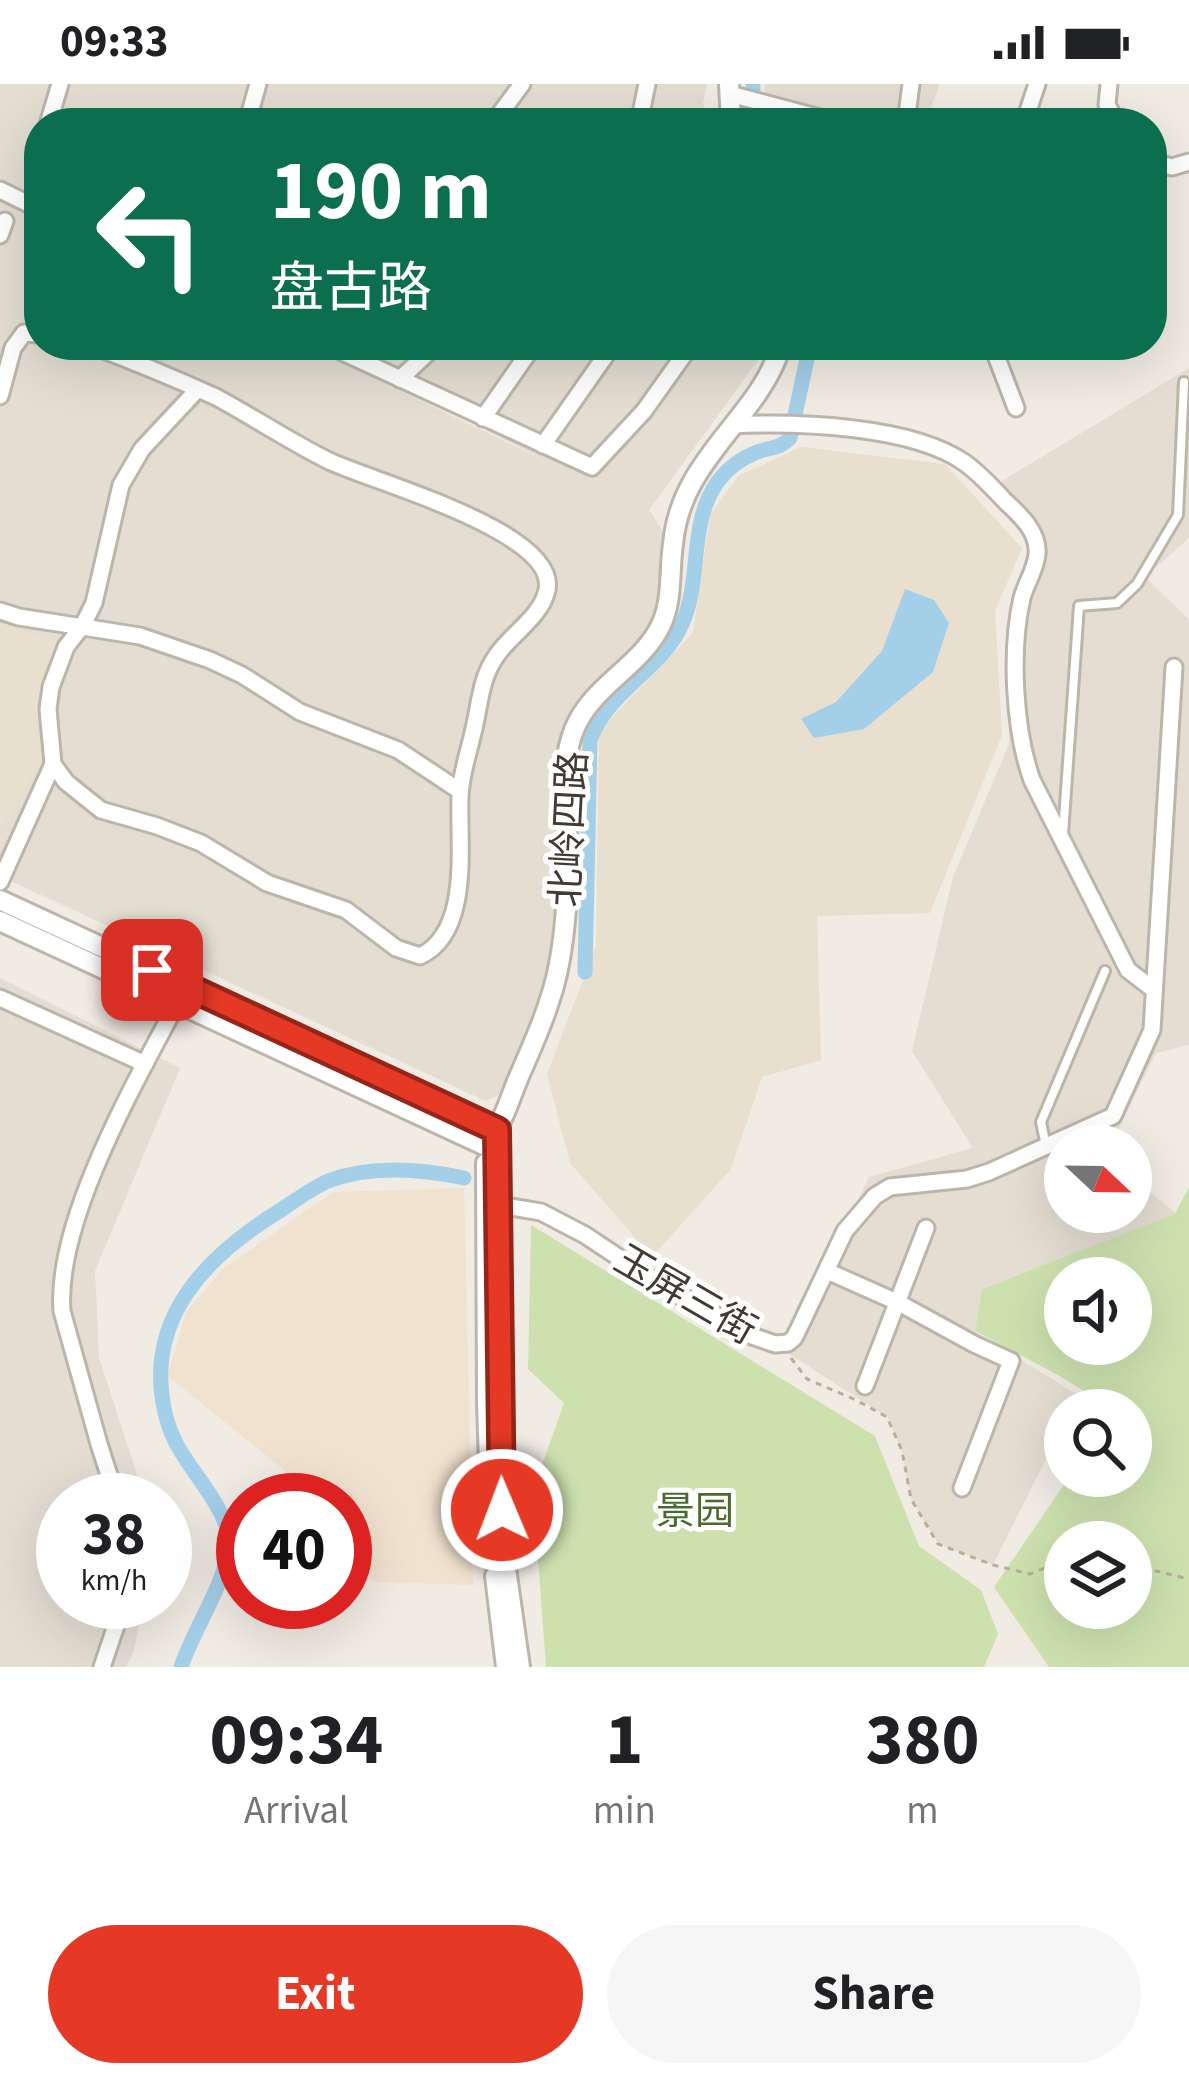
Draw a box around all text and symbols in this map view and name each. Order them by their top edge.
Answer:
text: 09:33 [60,10,169,74]
text: 190 m [270,132,492,252]
icon: left [72,156,228,312]
text: 盘古路 [270,251,432,328]
street label: 北岭四路 [538,750,602,908]
pin [101,919,203,1021]
icon: arrive [119,937,185,1003]
north arrow [1044,1125,1152,1233]
map controls [1044,1125,1152,1629]
street label: 玉屏三街 [603,1232,767,1359]
button: sound [1044,1257,1152,1365]
button: search [1044,1389,1152,1497]
position arrow [439,1447,565,1573]
speed limit sign: 40 [216,1473,372,1629]
park label: 景园 [656,1484,734,1540]
text: 38 [82,1493,146,1578]
button: layers [1044,1521,1152,1629]
text: km/h [81,1559,147,1602]
text: 09:34 [210,1689,383,1792]
text: 1 [605,1689,643,1792]
text: 380 [865,1689,980,1792]
text: Arrival [244,1783,349,1839]
text: min [593,1783,656,1839]
text: m [906,1783,939,1839]
button: Exit [48,1925,583,2063]
button: Share [607,1925,1141,2063]

